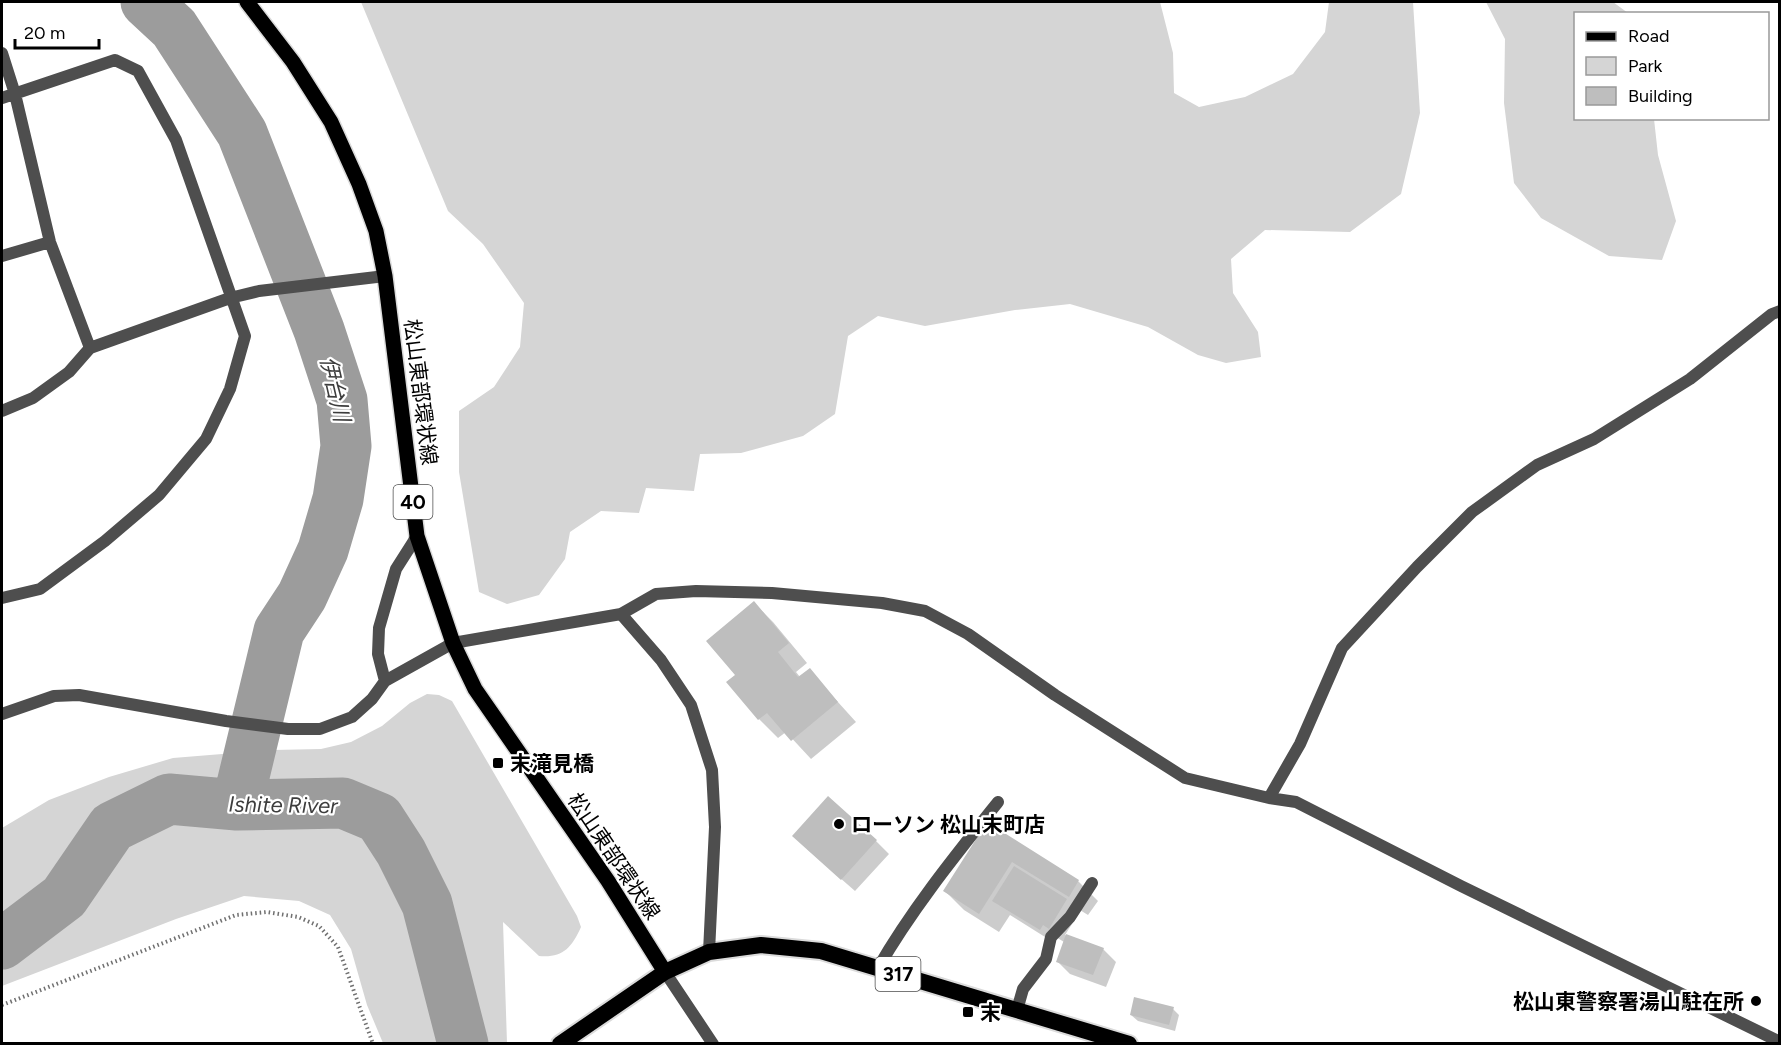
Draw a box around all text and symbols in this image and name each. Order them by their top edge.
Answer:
scale bar [15,12,99,50]
legend [1574,12,1769,120]
text: 20 m [24,22,65,44]
text: Road [1628,25,1669,47]
text: Park [1628,55,1663,77]
text: Building [1628,85,1693,107]
street label: 松山東部環状線 [400,318,442,466]
water label: 伊台川 [314,354,356,426]
road number: 40 [394,485,432,519]
place label: 末滝見橋 [510,751,594,776]
marker: 末滝見橋 [491,756,505,770]
street label: 松山東部環状線 [563,788,665,924]
water label: Ishite River [228,791,339,819]
place label: ローソン 松山末町店 [851,812,1045,837]
marker: ローソン 松山末町店 [832,817,846,831]
road number: 317 [876,957,920,991]
place label: 松山東警察署湯山駐在所 [1513,989,1744,1014]
marker: 松山東警察署湯山駐在所 [1749,994,1763,1008]
place label: 末 [980,1000,1001,1025]
marker: 末 [961,1005,975,1019]

